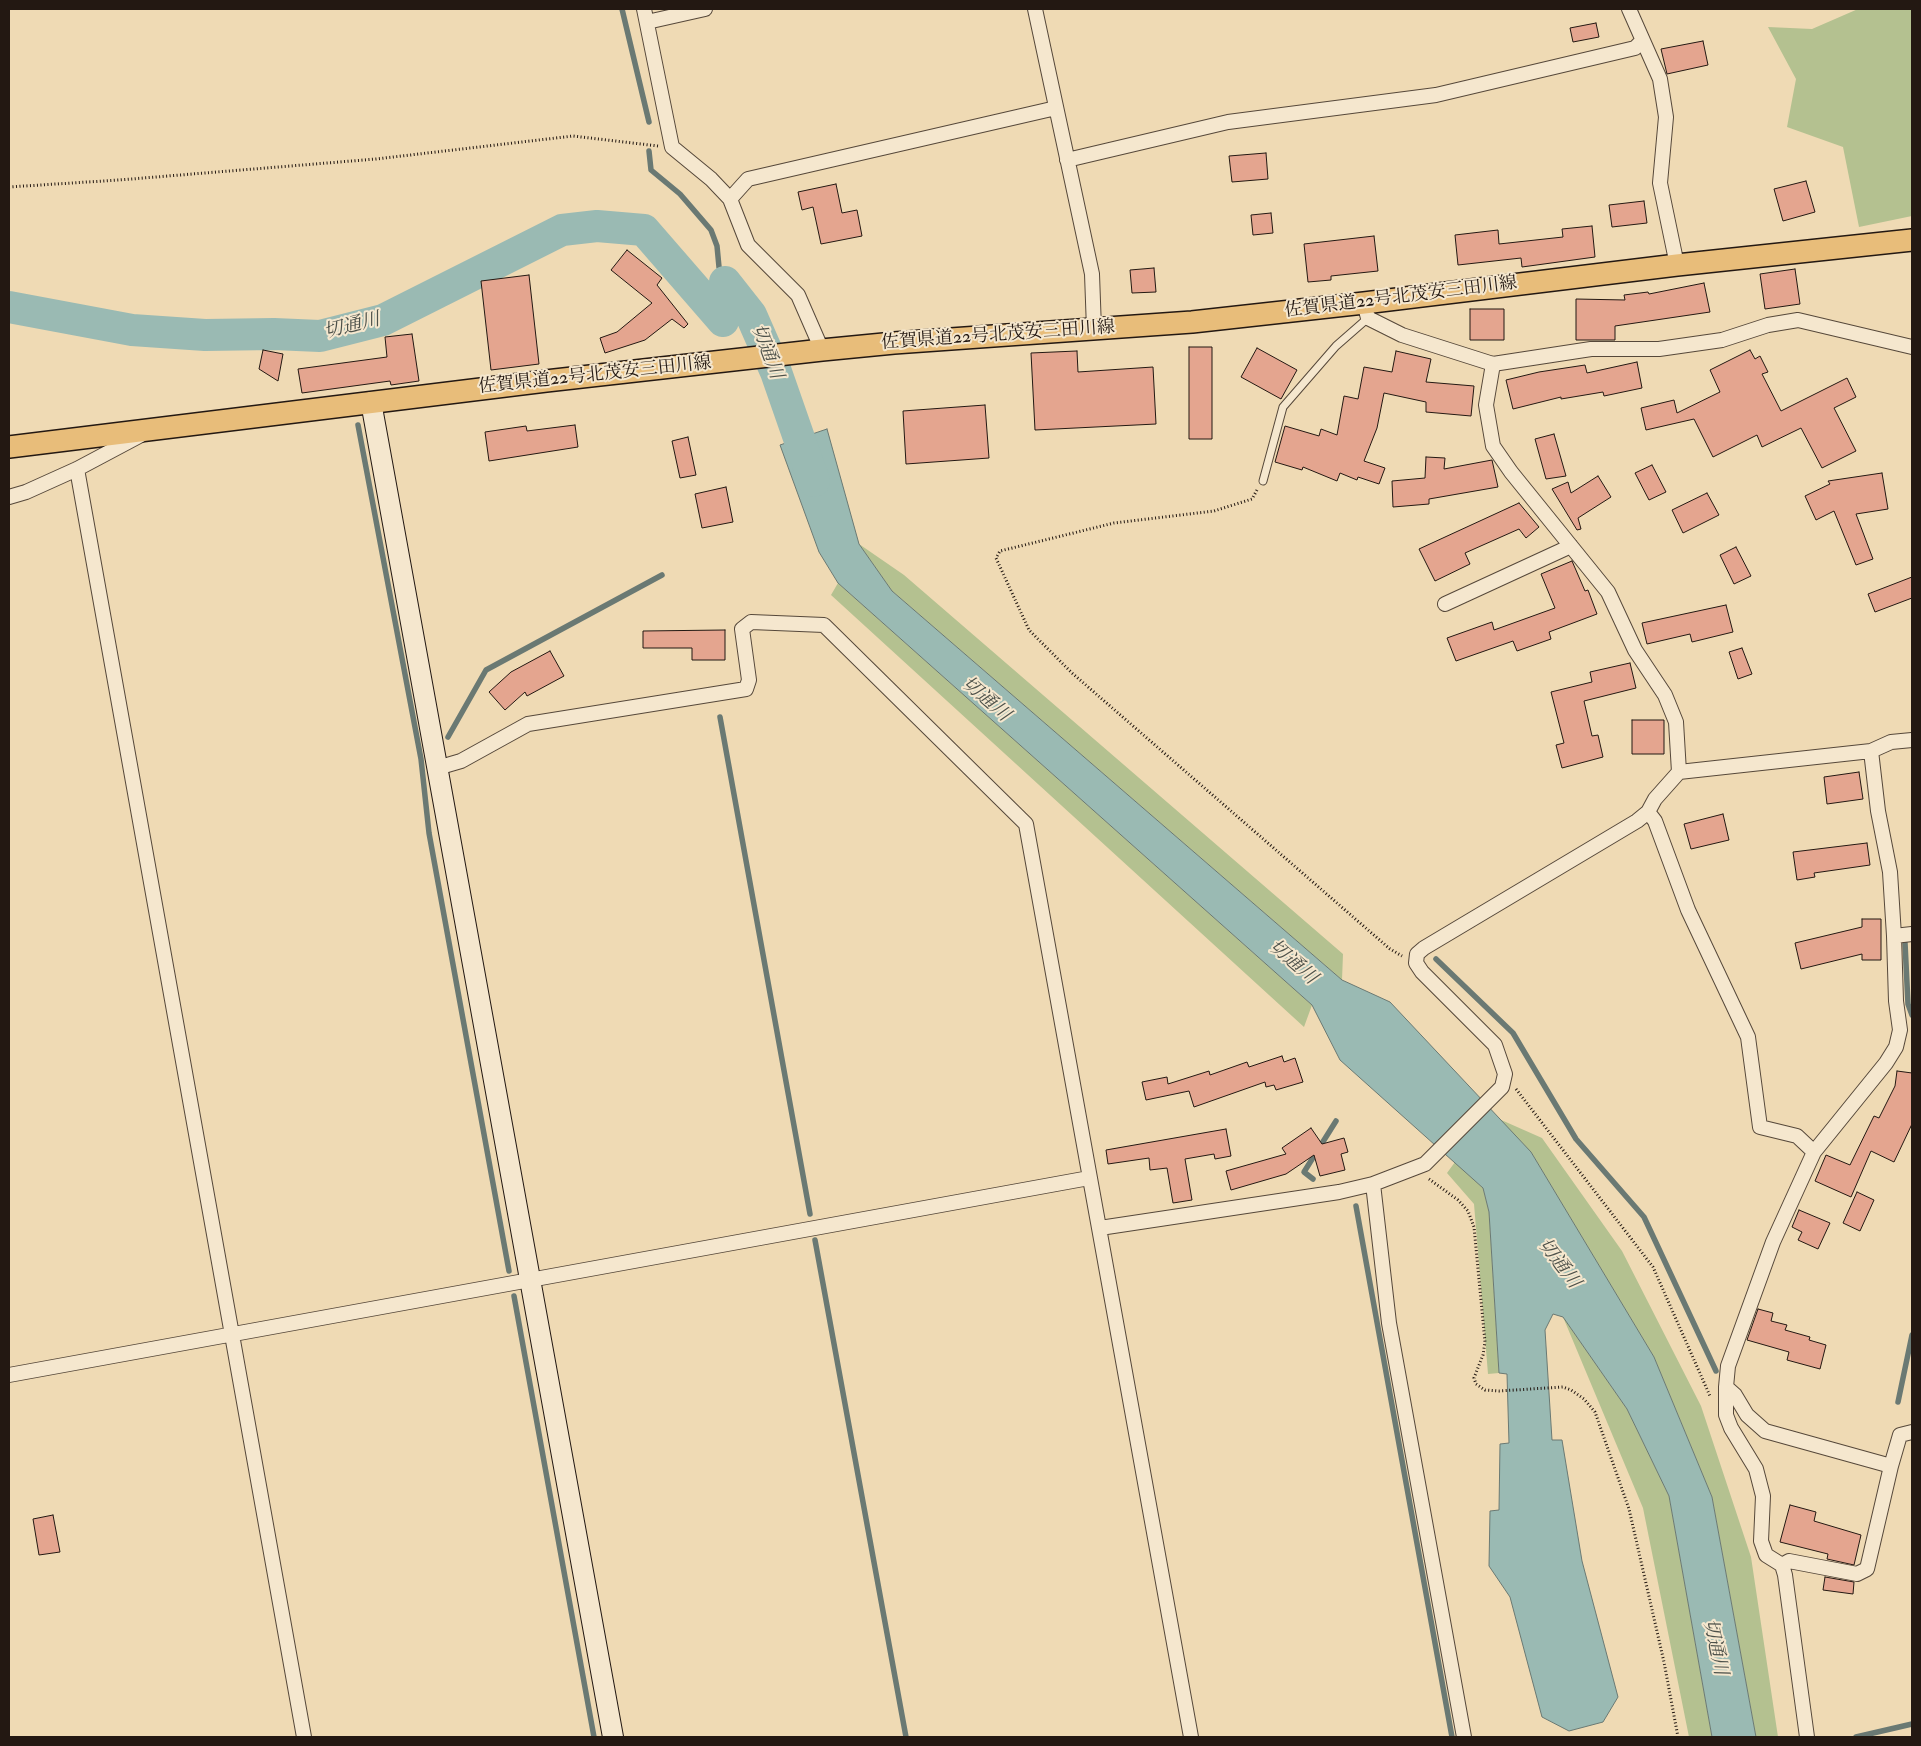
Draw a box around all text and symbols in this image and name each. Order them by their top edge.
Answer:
street label: 佐賀県道22号北茂安三田川線 [1283,273,1519,323]
water label: 切通川 [322,309,382,345]
street label: 佐賀県道22号北茂安三田川線 [880,317,1116,355]
water label: 切通川 [745,321,787,383]
street label: 佐賀県道22号北茂安三田川線 [477,353,713,399]
water label: 切通川 [956,673,1014,727]
water label: 切通川 [1263,936,1321,990]
water label: 切通川 [1532,1234,1584,1294]
water label: 切通川 [1697,1617,1731,1677]

